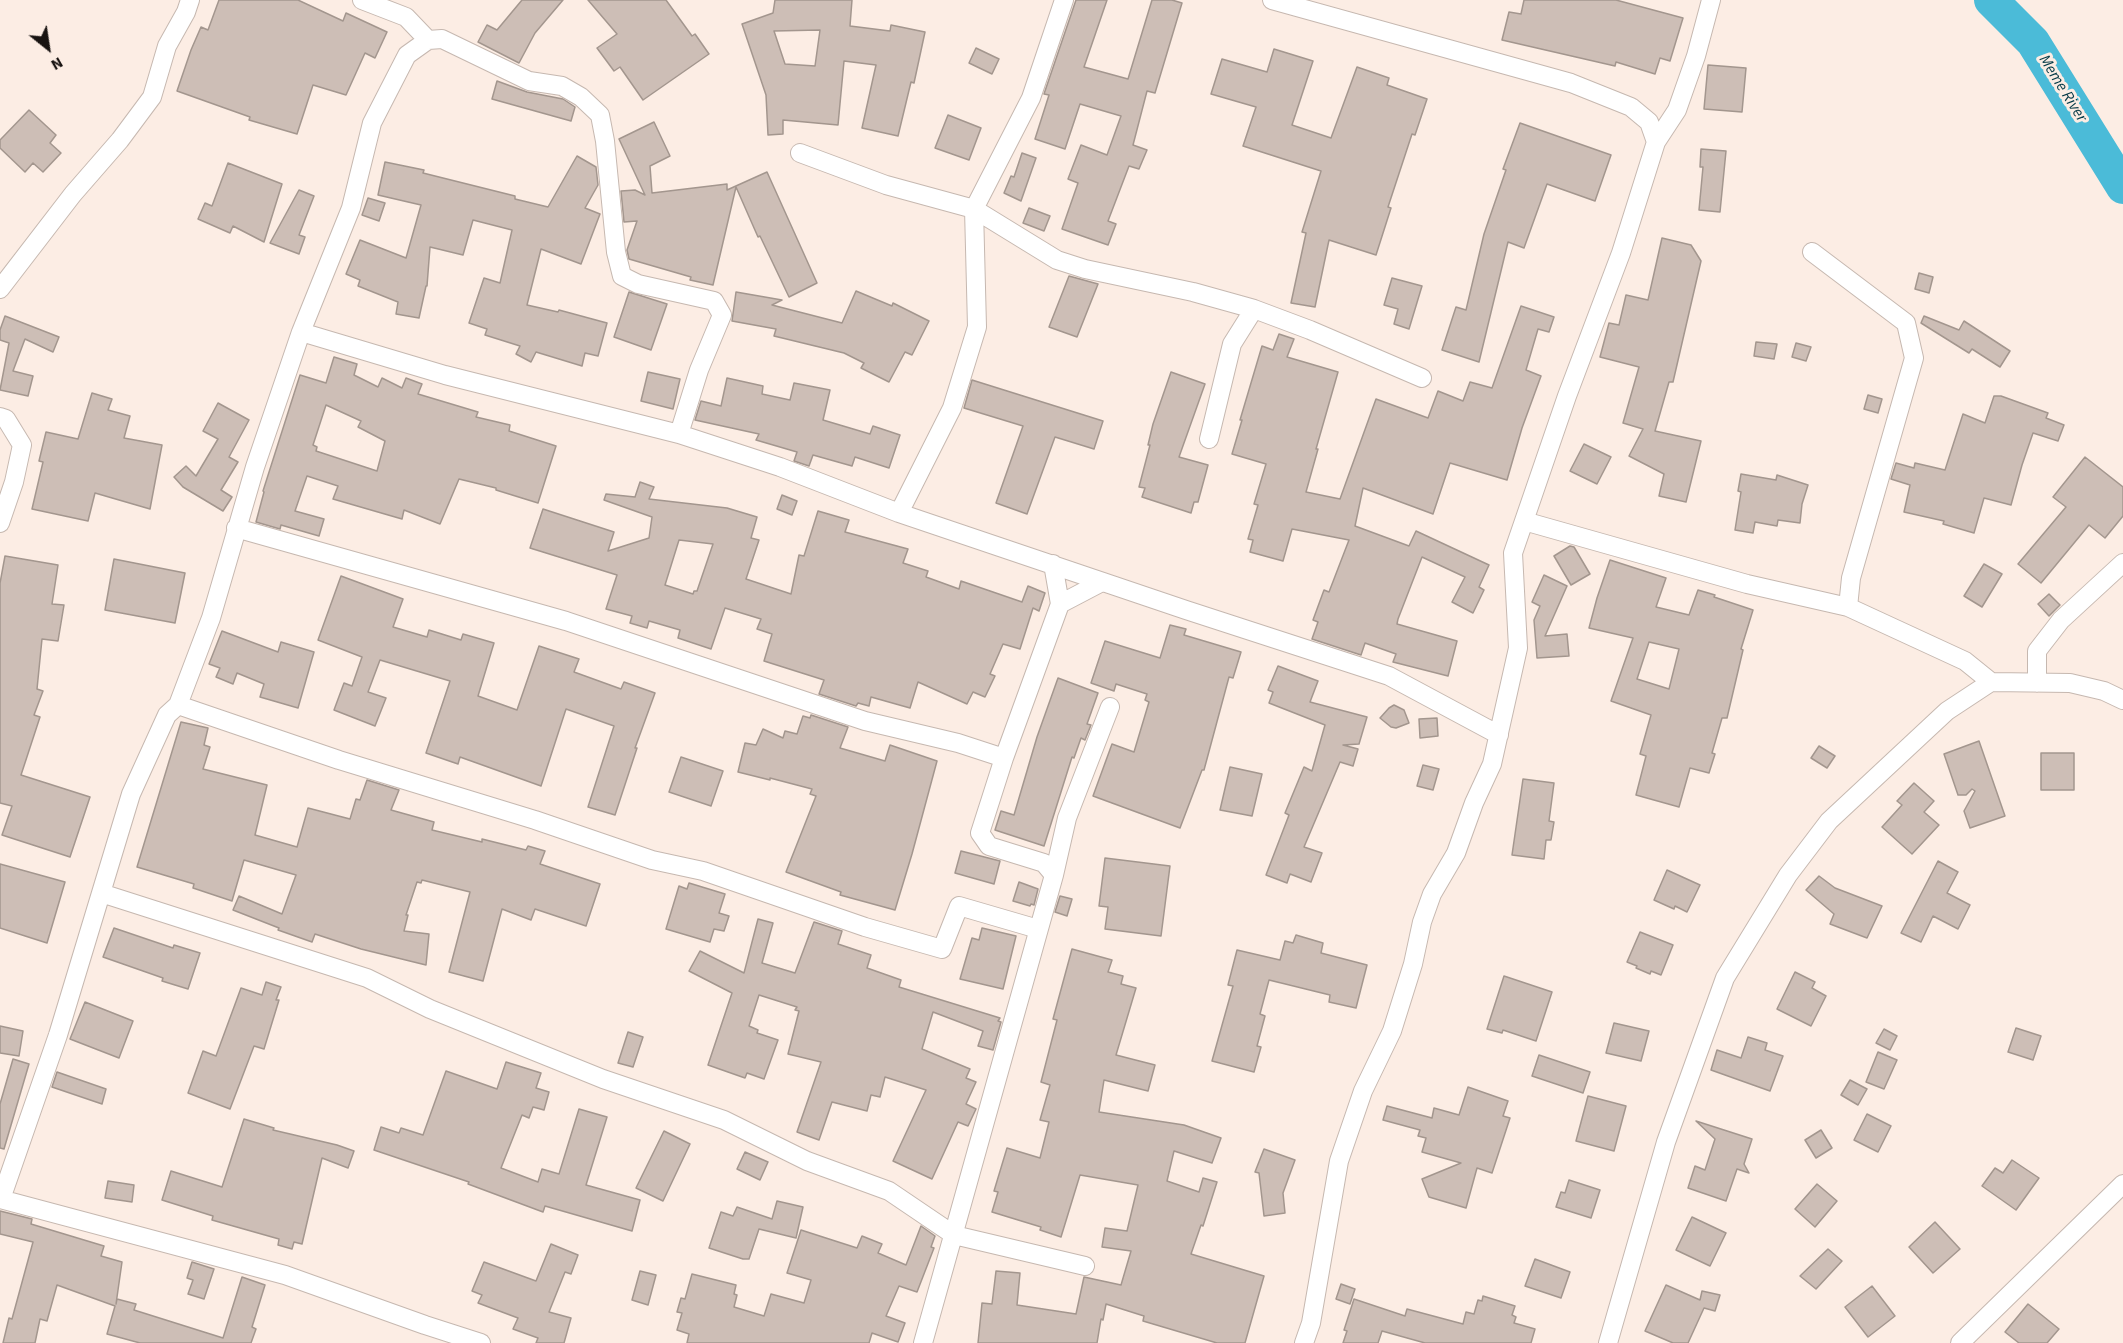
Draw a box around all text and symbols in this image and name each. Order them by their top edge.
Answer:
north arrow [18,18,78,78]
text: N [47,51,67,76]
water label: Meme River [2034,52,2090,126]

